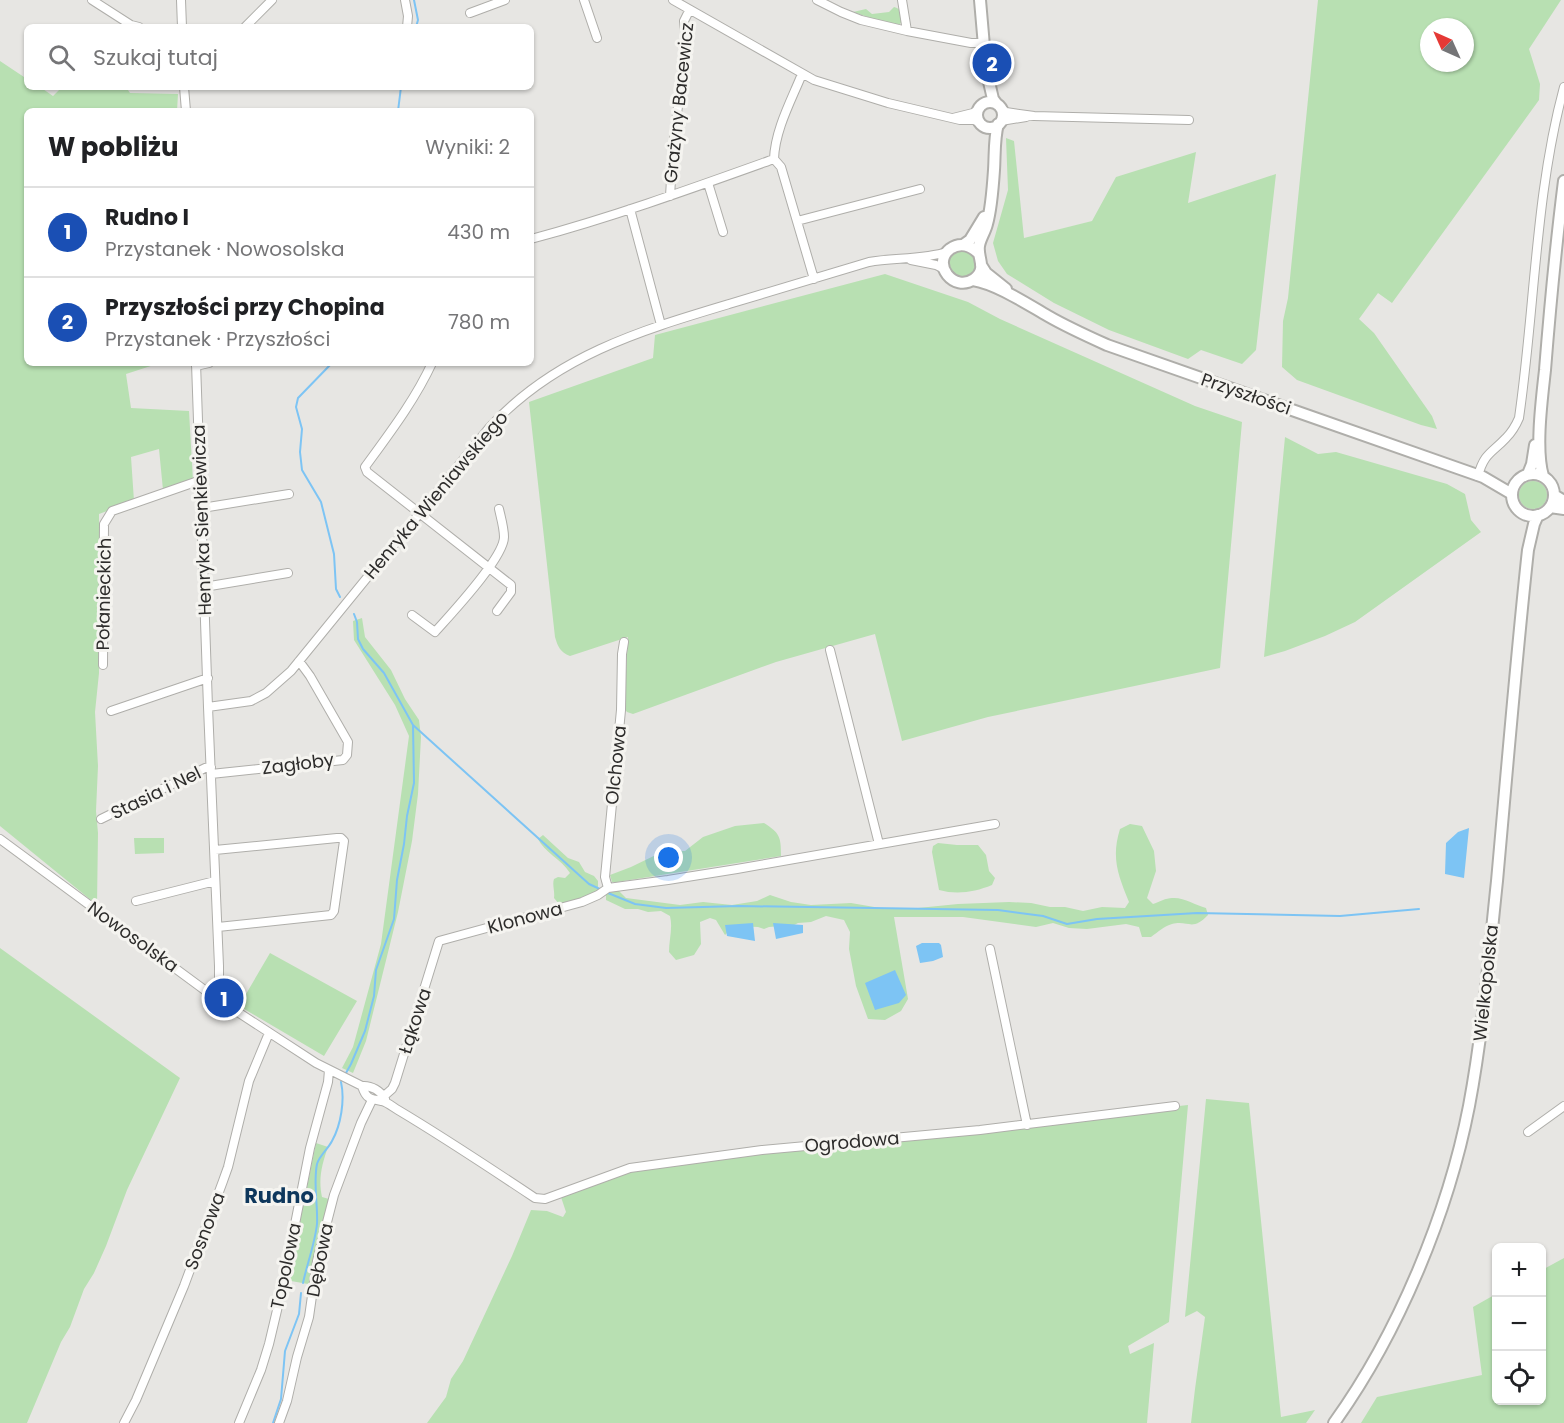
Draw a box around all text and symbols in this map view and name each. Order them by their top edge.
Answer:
north arrow [1420,18,1474,72]
street label: Grażyny Bacewicz [658,21,699,184]
search box [24,24,534,90]
pin: 2 [972,40,1012,86]
icon: search [45,41,78,74]
text: Szukaj tutaj [93,42,218,73]
text: W pobliżu [48,129,179,165]
text: Wyniki: 2 [425,133,510,161]
text: Rudno I [105,202,189,233]
text: 1 [64,218,71,246]
text: 430 m [447,218,510,246]
text: Przystanek · Nowosolska [105,235,345,263]
text: Przyszłości przy Chopina [105,292,385,323]
text: 2 [62,308,73,336]
text: 780 m [448,308,510,336]
text: Przystanek · Przyszłości [105,325,330,353]
street label: Przyszłości [1198,366,1295,421]
street label: Henryka Wieniawskiego [358,405,513,584]
street label: Henryka Sienkiewicza [186,424,217,616]
street label: Połanieckich [90,537,117,651]
street label: Olchowa [599,724,632,806]
street label: Zagłoby [260,747,335,780]
street label: Stasia i Nel [106,760,205,825]
your location [654,843,683,872]
street label: Nowosolska [83,895,184,978]
street label: Klonowa [485,896,565,940]
street label: Wielkopolska [1467,923,1504,1043]
pin: 1 [204,976,244,1020]
street label: Łąkowa [392,985,437,1057]
street label: Ogrodowa [803,1125,900,1158]
district label: Rudno [244,1181,314,1210]
street label: Sosnowa [178,1188,231,1273]
street label: Topolowa [264,1220,307,1311]
street label: Dębowa [300,1221,339,1299]
map controls [1492,1243,1546,1405]
button: + [1492,1243,1546,1297]
button: − [1492,1297,1546,1351]
button: locate [1492,1351,1546,1405]

